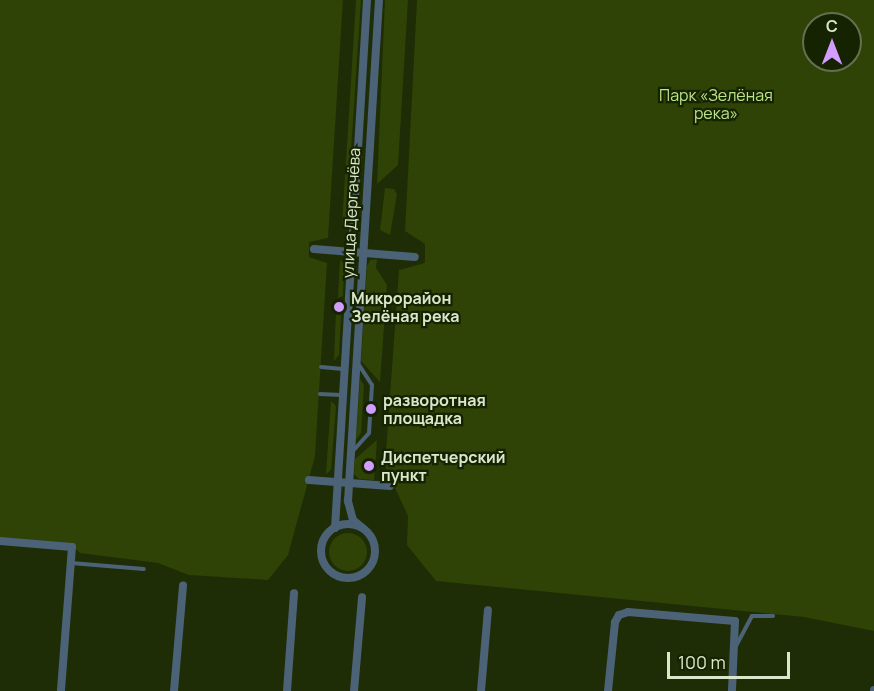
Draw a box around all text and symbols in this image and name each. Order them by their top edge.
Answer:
north arrow [802,12,862,72]
text: С [826,15,838,37]
park label: Парк «Зелёная река» [659,85,773,123]
street label: улица Дергачёва [338,147,364,279]
place label: Микрорайон Зелёная река [351,288,459,326]
marker: Микрорайон Зелёная река [332,300,346,314]
place label: разворотная площадка [383,390,486,428]
marker: разворотная площадка [364,402,378,416]
place label: Диспетчерский пункт [381,447,506,485]
marker: Диспетчерский пункт [362,459,376,473]
scale bar [670,640,793,678]
text: 100 m [678,650,726,674]

